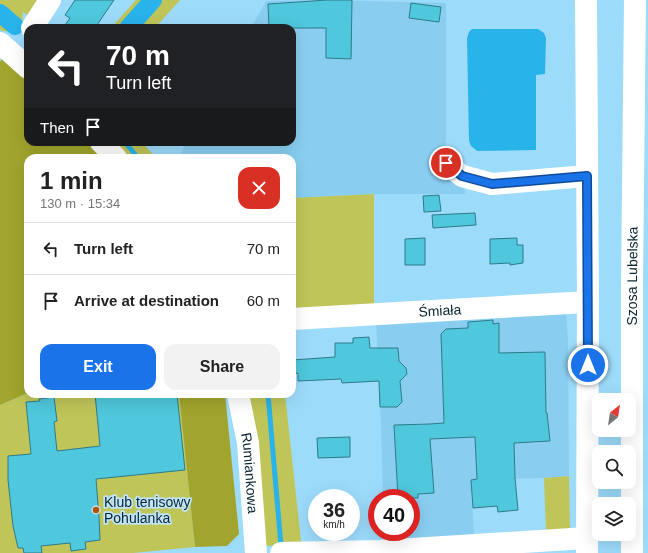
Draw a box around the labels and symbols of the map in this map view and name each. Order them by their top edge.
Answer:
pin [429,146,463,180]
street label: Szosa Lubelska [624,226,641,325]
street label: Śmiała [418,301,462,320]
position arrow [567,344,609,386]
north arrow [592,393,636,437]
street label: Rumiankowa [238,431,261,514]
speed limit sign: 40 [368,489,420,541]
place label: Klub tenisowy Pohulanka [104,494,190,526]
marker: Klub tenisowy Pohulanka [91,505,101,515]

